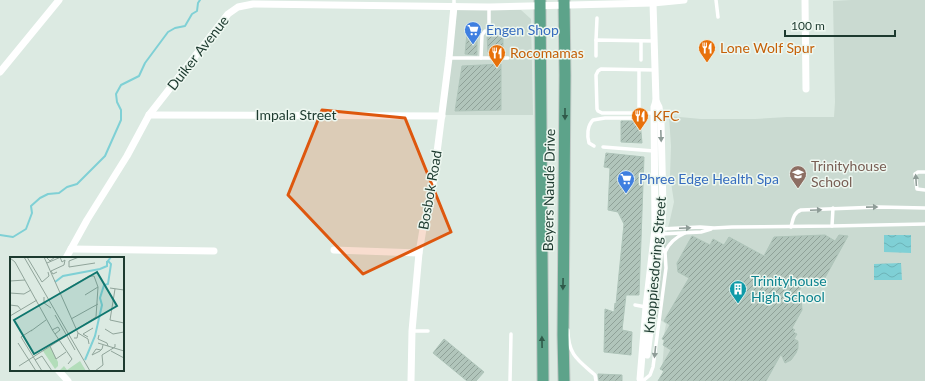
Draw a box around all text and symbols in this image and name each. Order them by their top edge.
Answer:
street label: Duiker Avenue [163,12,232,93]
scale bar [785,12,895,38]
text: 100 m [791,18,825,33]
supermarket icon: Engen Shop [463,20,483,45]
place label: Engen Shop [486,21,559,38]
restaurant icon: Lone Wolf Spur [697,38,717,63]
place label: Lone Wolf Spur [720,39,815,56]
restaurant icon: Rocomamas [487,43,507,68]
place label: Rocomamas [510,44,584,61]
street label: Impala Street [256,106,336,123]
restaurant icon: KFC [630,106,650,131]
place label: KFC [653,107,680,124]
one-way arrow [562,108,568,121]
street label: Beyers Naudé Drive [539,129,558,251]
one-way arrow [658,130,664,143]
street label: Bosbok Road [414,149,445,231]
place label: Trinityhouse School [811,157,887,190]
school or university icon: Trinityhouse School [788,164,808,189]
supermarket icon: Phree Edge Health Spa [616,169,636,194]
place label: Phree Edge Health Spa [639,170,779,187]
one-way arrow [913,174,920,186]
street label: Knoppiesdoring Street [640,196,669,334]
one-way arrow [866,204,878,211]
one-way arrow [810,206,822,213]
one-way arrow [679,224,691,231]
inset map [10,257,124,371]
place label: Trinityhouse High School [751,272,827,305]
one-way arrow [560,278,567,290]
building icon: Trinityhouse High School [728,279,748,304]
one-way arrow [539,335,545,348]
one-way arrow [652,346,659,358]

